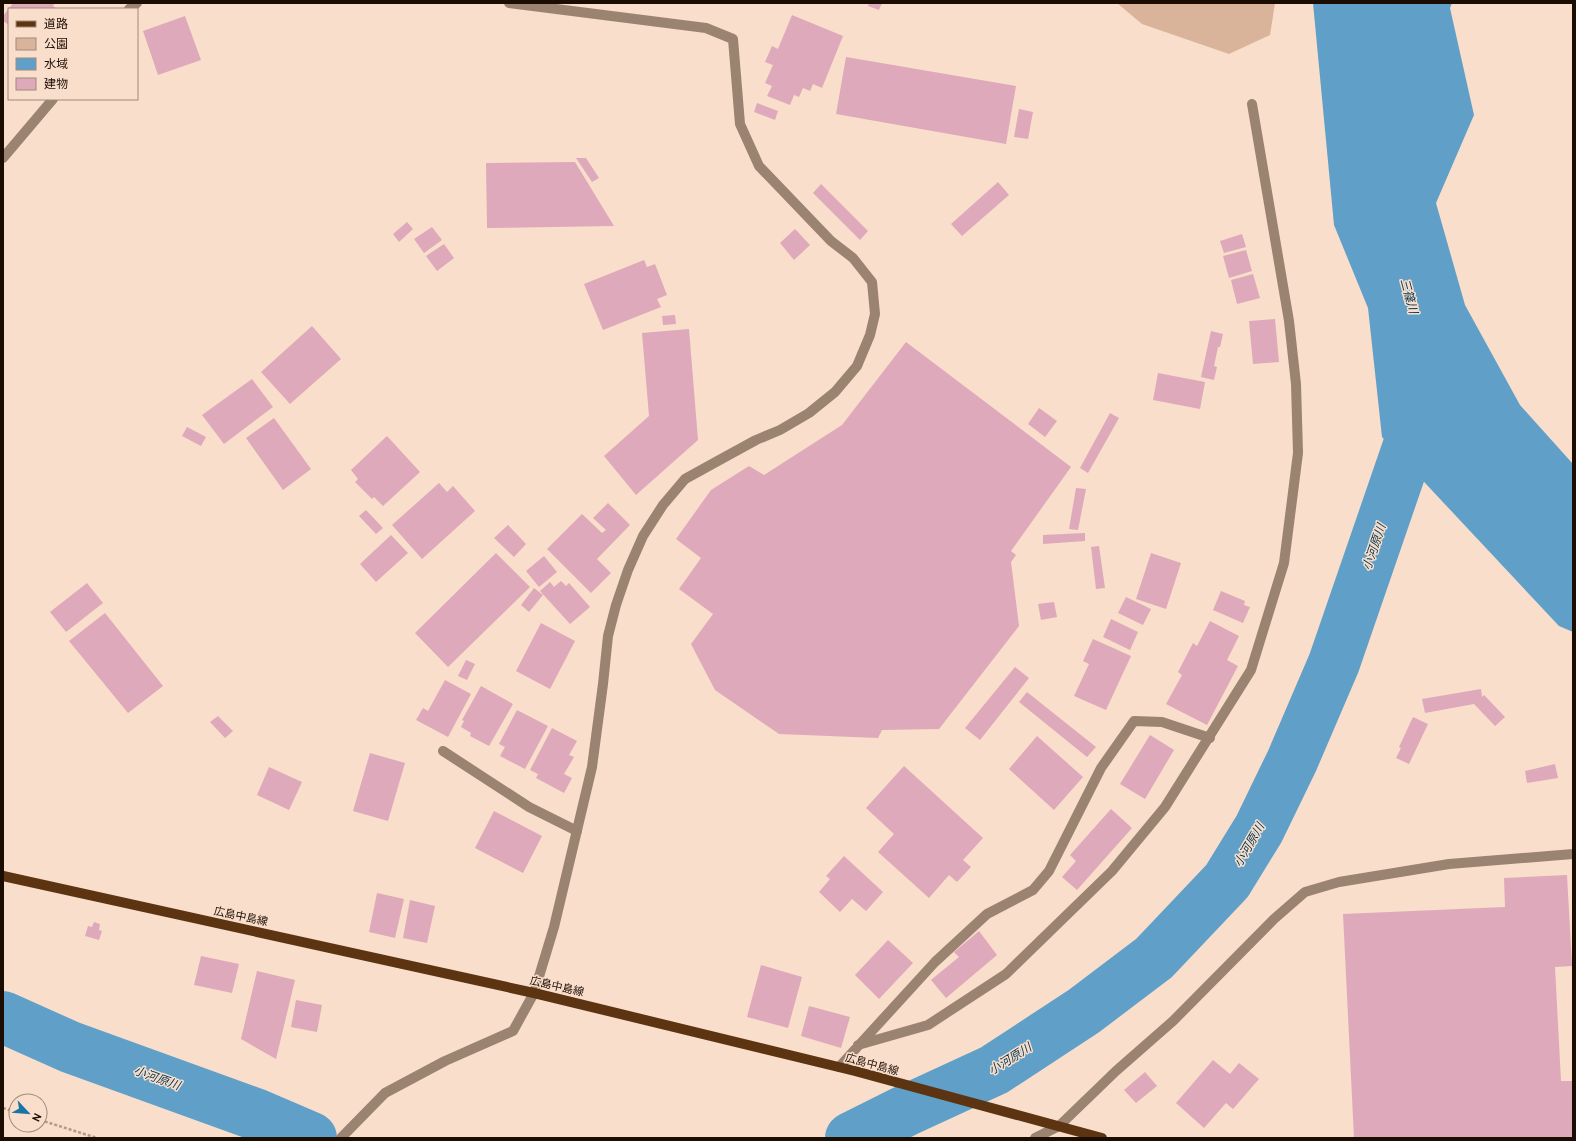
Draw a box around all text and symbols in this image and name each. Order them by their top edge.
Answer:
legend [8,8,138,100]
text: 道路 [44,16,68,31]
text: 公園 [44,36,68,51]
text: 水域 [44,56,68,71]
text: 建物 [44,76,68,91]
water label: 三篠川 [1398,277,1422,317]
water label: 小河原川 [1359,520,1389,572]
water label: 小河原川 [1230,818,1268,869]
street label: 広島中島線 [213,903,269,929]
street label: 広島中島線 [529,973,585,999]
water label: 小河原川 [985,1038,1036,1078]
street label: 広島中島線 [844,1050,900,1078]
water label: 小河原川 [132,1062,184,1093]
north arrow [8,1093,48,1133]
text: N [29,1111,45,1124]

